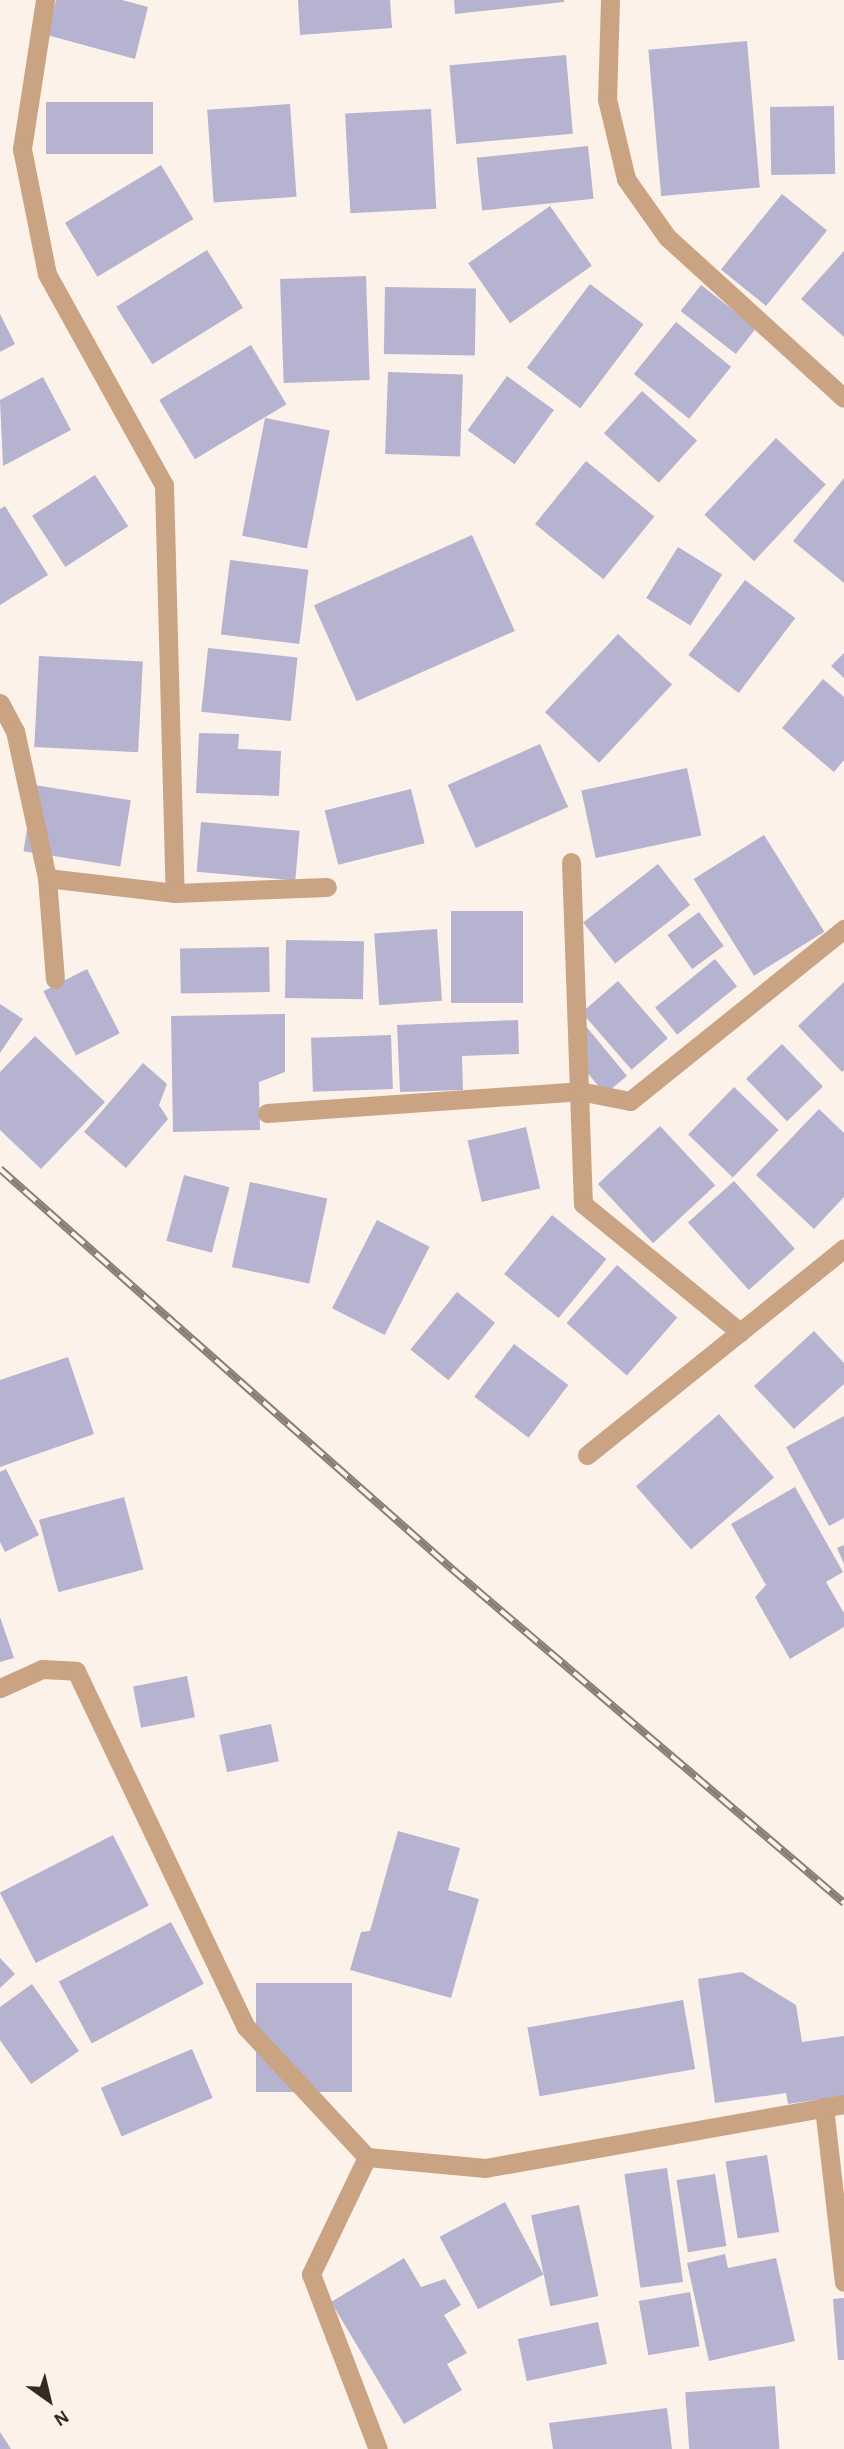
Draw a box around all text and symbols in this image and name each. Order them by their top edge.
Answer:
north arrow [14,2365,84,2435]
text: N [50,2406,72,2429]

